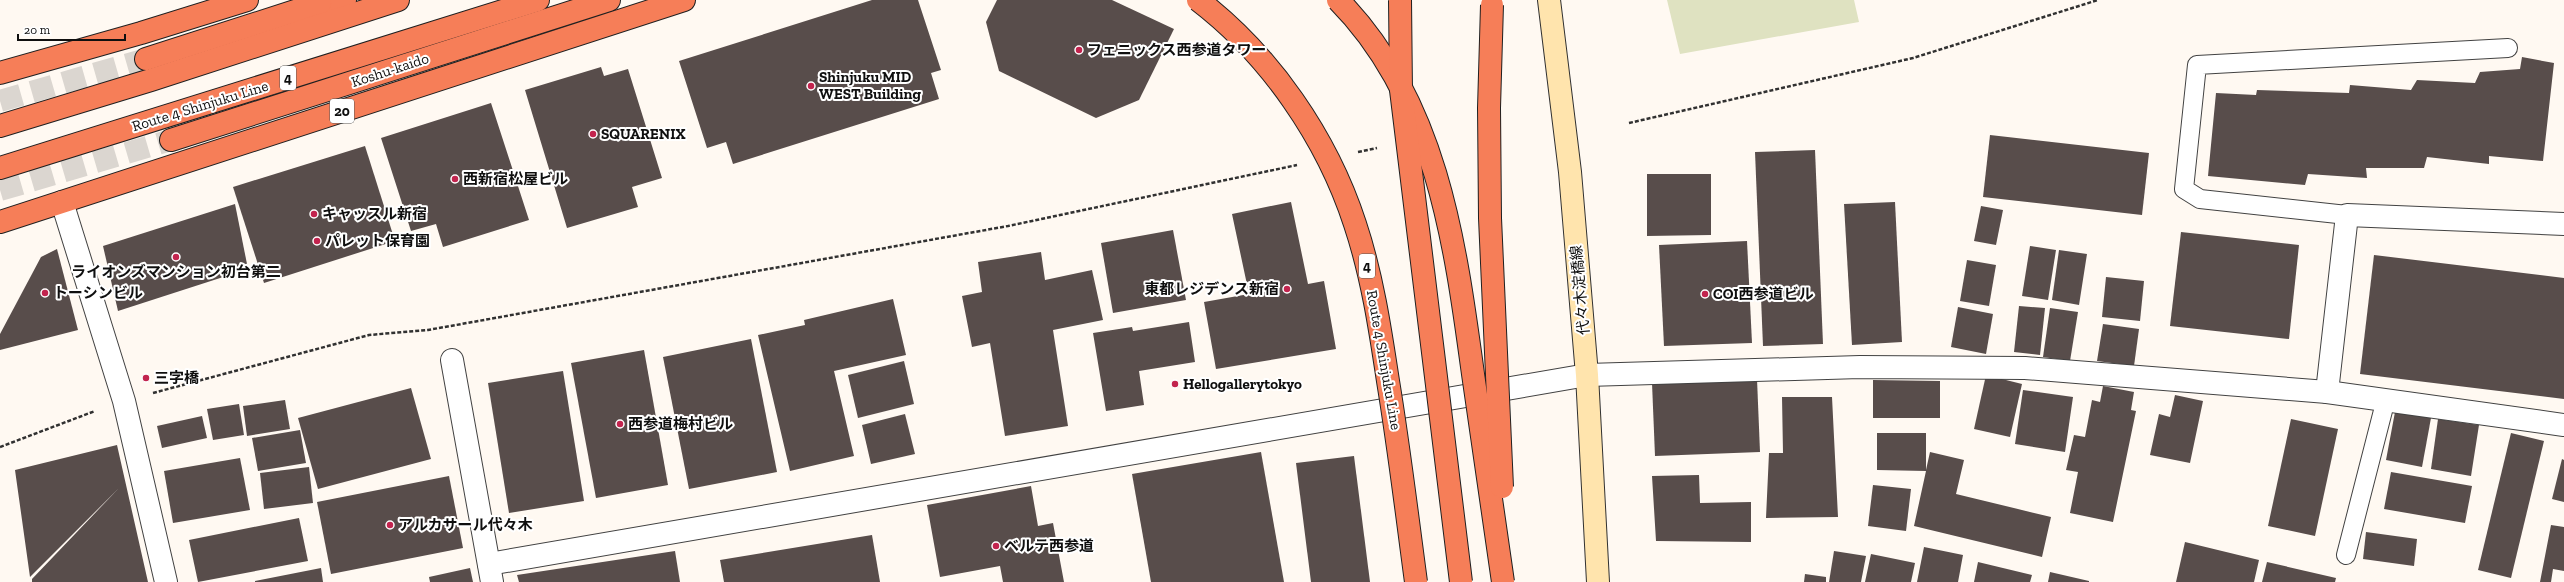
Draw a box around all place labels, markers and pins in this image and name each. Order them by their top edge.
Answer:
place label: フェニックス西参道タワー [1087,41,1267,59]
marker: フェニックス西参道タワー [1074,45,1084,55]
place label: Shinjuku MID WEST Building [819,68,921,103]
marker: Shinjuku MID WEST Building [806,81,816,91]
place label: SQUARENIX [601,125,685,143]
marker: SQUARENIX [588,129,598,139]
place label: 西新宿松屋ビル [463,170,568,188]
marker: 西新宿松屋ビル [450,174,460,184]
place label: キャッスル新宿 [322,205,427,223]
marker: キャッスル新宿 [309,209,319,219]
place label: パレット保育園 [325,232,430,250]
marker: パレット保育園 [312,236,322,246]
marker: ライオンズマンション初台第二 [171,252,181,262]
place label: ライオンズマンション初台第二 [71,263,281,281]
place label: 東都レジデンス新宿 [1144,280,1279,298]
place label: トーシンビル [53,284,143,302]
marker: 東都レジデンス新宿 [1282,284,1292,294]
place label: COI西参道ビル [1713,285,1813,303]
marker: トーシンビル [40,288,50,298]
marker: COI西参道ビル [1700,289,1710,299]
place label: 三字橋 [154,369,200,387]
marker: 三字橋 [141,373,151,383]
place label: Hellogallerytokyo [1183,375,1302,393]
marker: Hellogallerytokyo [1170,379,1180,389]
place label: 西参道梅村ビル [628,415,733,433]
marker: 西参道梅村ビル [615,419,625,429]
place label: アルカサール代々木 [398,516,532,534]
marker: アルカサール代々木 [385,520,395,530]
place label: ベルテ西参道 [1004,537,1094,555]
marker: ベルテ西参道 [991,541,1001,551]

